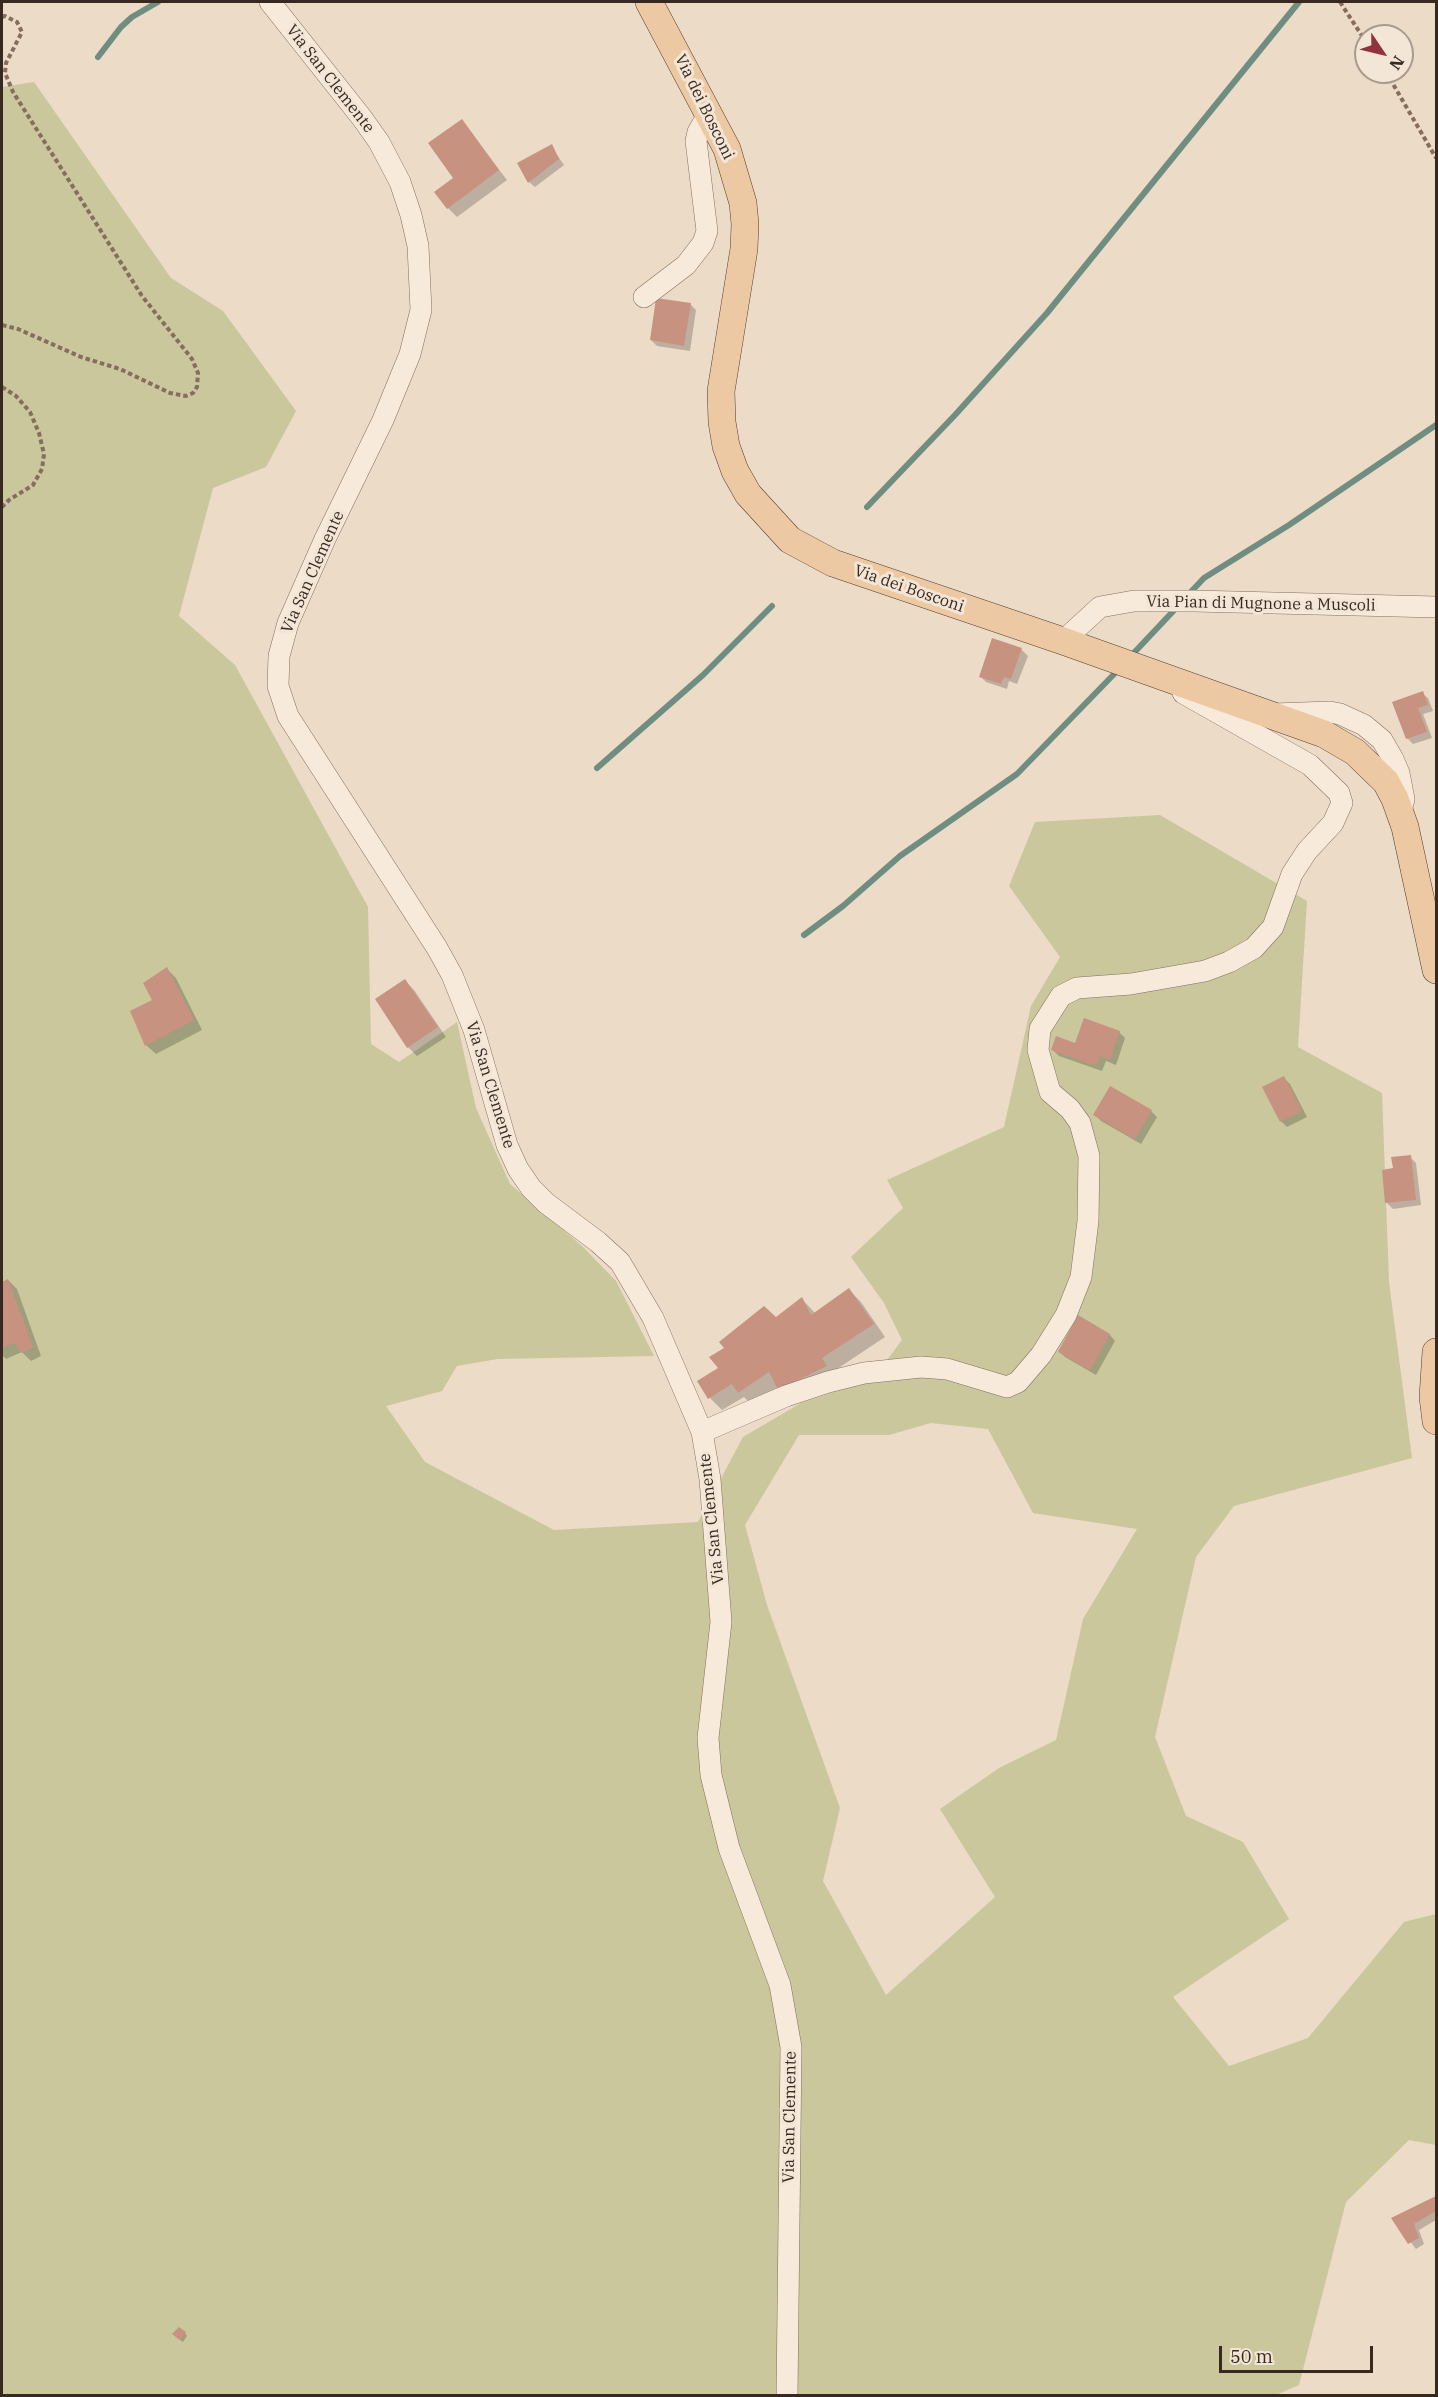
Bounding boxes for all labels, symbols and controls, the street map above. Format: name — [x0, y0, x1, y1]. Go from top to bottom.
street label: Via San Clemente — [282, 21, 378, 137]
north arrow — [1354, 24, 1414, 84]
street label: Via dei Bosconi — [670, 51, 738, 163]
text: N — [1385, 52, 1409, 74]
street label: Via San Clemente — [277, 508, 349, 636]
street label: Via dei Bosconi — [852, 561, 966, 617]
street label: Via Pian di Mugnone a Muscoli — [1146, 592, 1376, 616]
street label: Via San Clemente — [462, 1019, 518, 1151]
street label: Via San Clemente — [696, 1452, 728, 1586]
street label: Via San Clemente — [779, 2051, 801, 2183]
scale bar — [1222, 2334, 1376, 2372]
text: 50 m — [1230, 2345, 1273, 2368]

